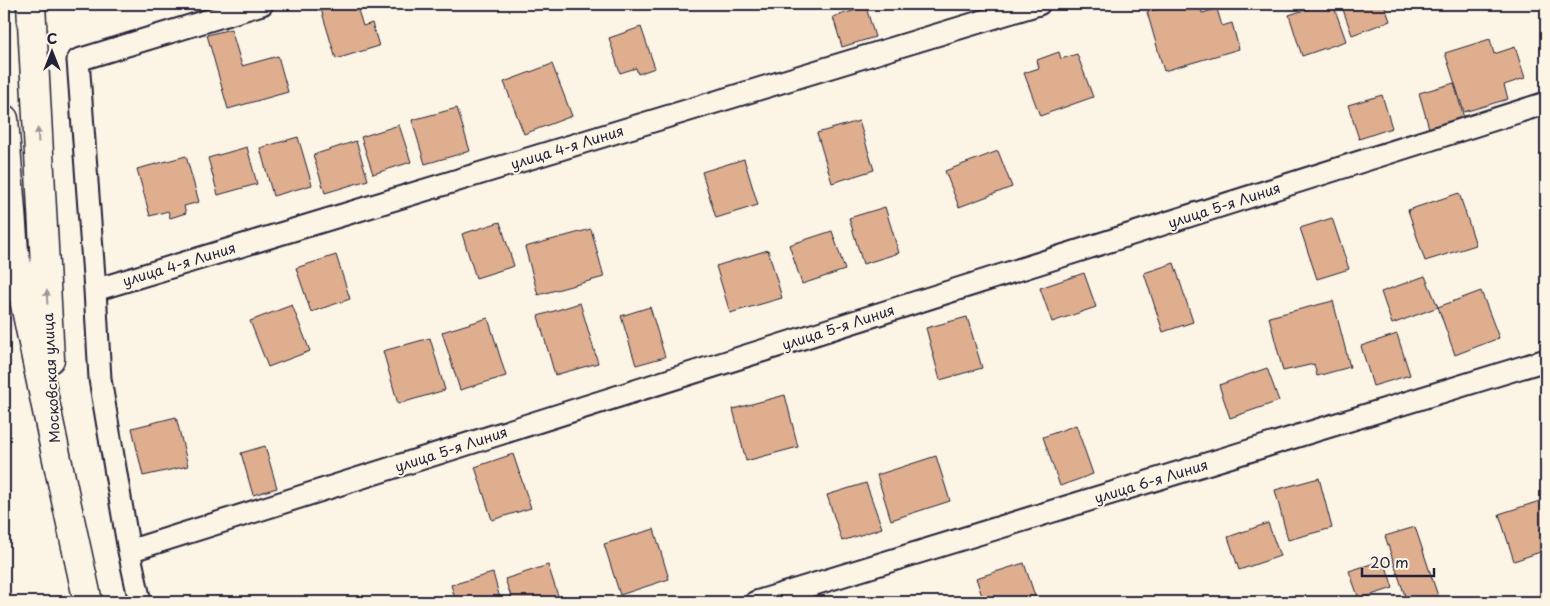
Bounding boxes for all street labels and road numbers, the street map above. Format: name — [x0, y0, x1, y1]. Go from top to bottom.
street label: улица 4-я Линия — [508, 120, 626, 174]
street label: улица 5-я Линия — [1165, 177, 1283, 233]
street label: улица 4-я Линия — [120, 237, 238, 291]
street label: улица 5-я Линия — [779, 299, 897, 355]
street label: Московская улица — [37, 312, 65, 443]
street label: улица 5-я Линия — [392, 421, 510, 477]
street label: улица 6-я Линия — [1092, 454, 1210, 508]

